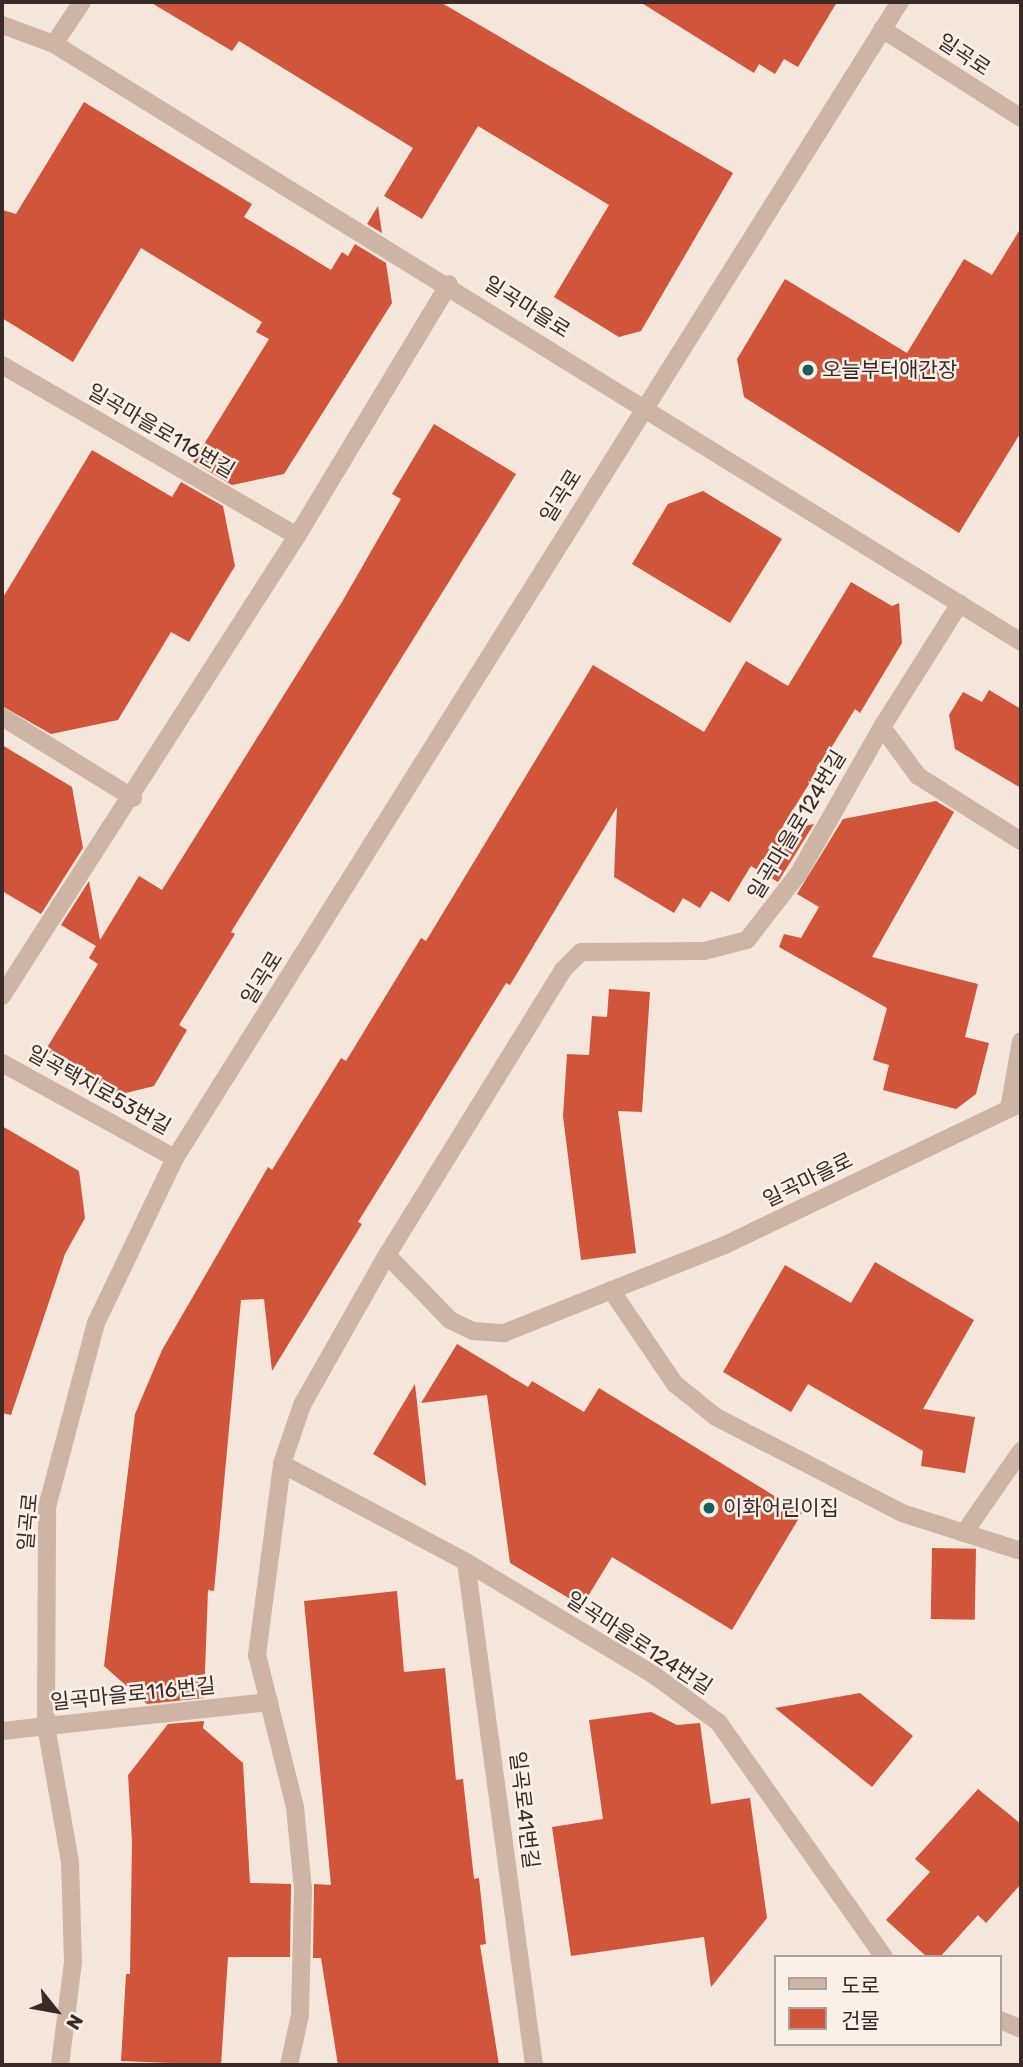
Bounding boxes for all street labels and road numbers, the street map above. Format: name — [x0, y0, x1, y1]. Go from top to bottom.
street label: 일곡로 — [933, 29, 995, 81]
street label: 일곡마을로 — [479, 271, 575, 343]
street label: 일곡마을로116번길 — [83, 379, 239, 483]
street label: 일곡로 — [535, 465, 587, 527]
street label: 일곡마을로124번길 — [743, 746, 851, 904]
street label: 일곡로 — [236, 947, 288, 1009]
street label: 일곡택지로53번길 — [23, 1040, 175, 1140]
street label: 일곡마을로 — [759, 1148, 857, 1212]
street label: 일곡로 — [13, 1492, 43, 1552]
street label: 일곡마을로124번길 — [561, 1586, 717, 1700]
street label: 일곡마을로116번길 — [49, 1673, 217, 1715]
street label: 일곡로41번길 — [504, 1750, 544, 1870]

